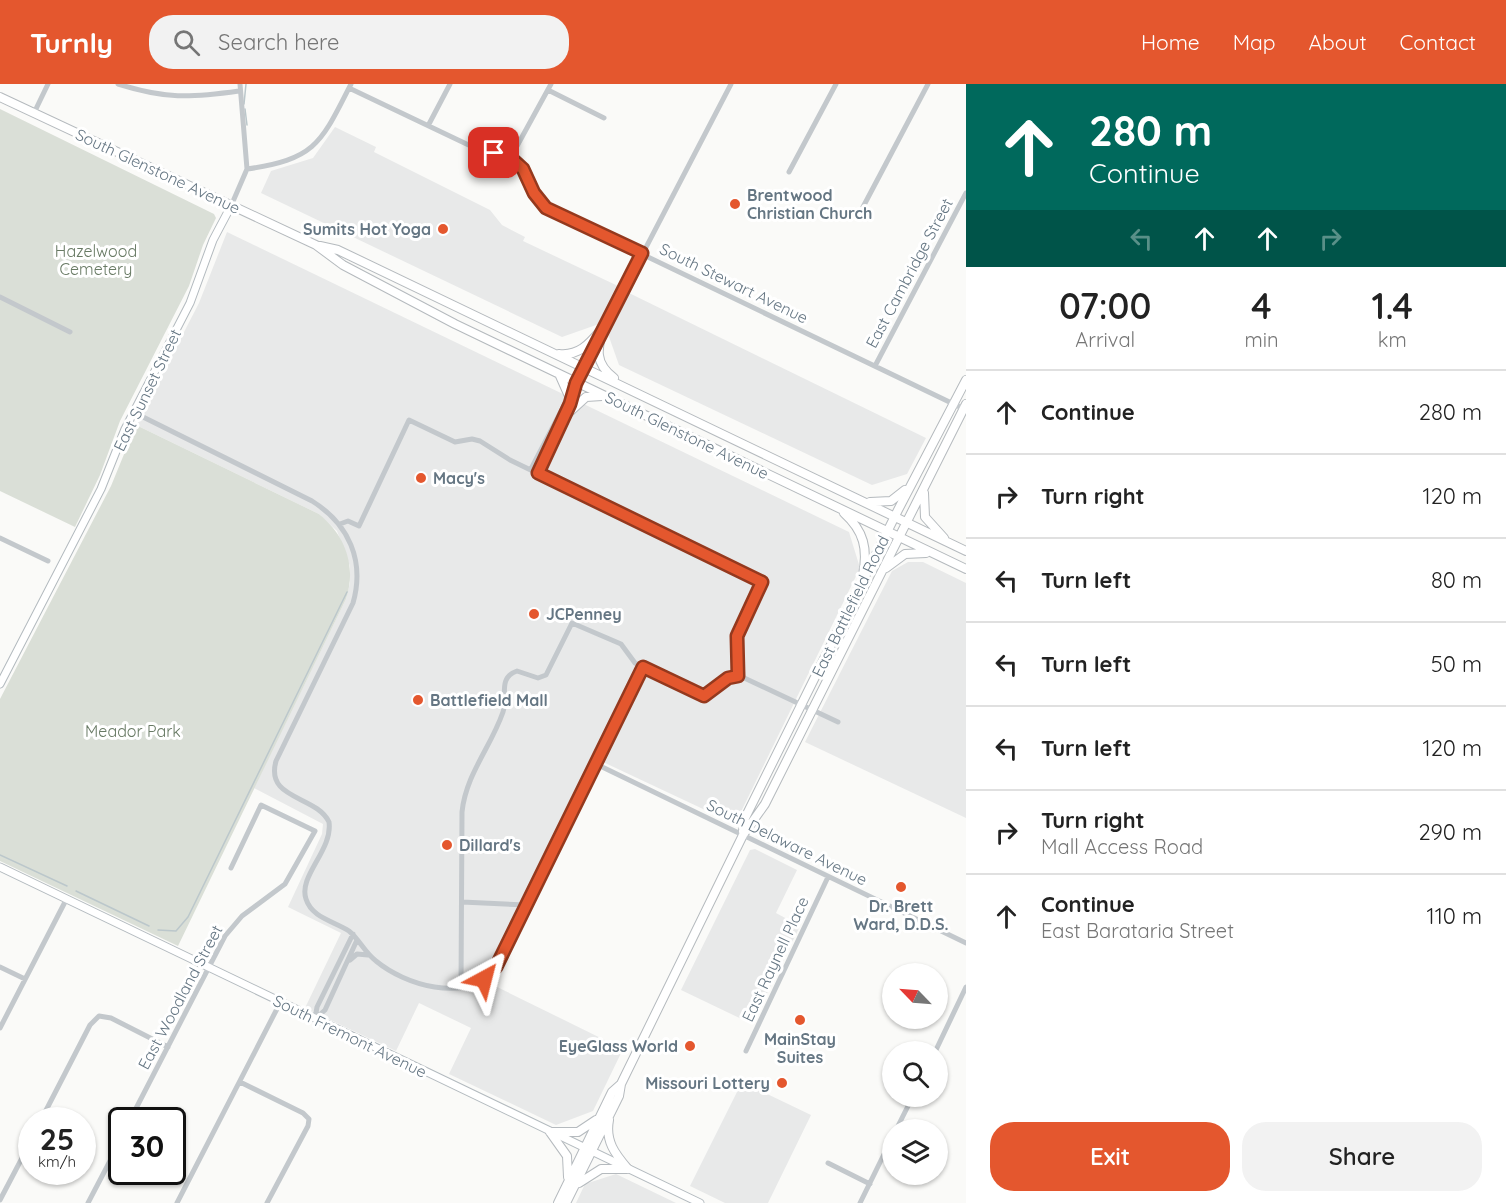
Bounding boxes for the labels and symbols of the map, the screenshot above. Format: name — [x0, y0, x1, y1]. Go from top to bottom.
street label: South Glenstone Avenue — [72, 124, 244, 218]
pin — [468, 127, 519, 178]
place label: Brentwood Christian Church — [747, 185, 872, 223]
street label: East Cambridge Street — [861, 195, 957, 351]
marker: Brentwood Christian Church — [728, 197, 742, 211]
place label: Sumits Hot Yoga — [303, 219, 431, 239]
marker: Sumits Hot Yoga — [436, 222, 450, 236]
street label: South Stewart Avenue — [657, 238, 811, 328]
park label: Hazelwood Cemetery — [55, 241, 137, 279]
street label: East Sunset Street — [109, 326, 185, 454]
street label: South Glenstone Avenue — [602, 387, 772, 483]
place label: Macy's — [433, 468, 485, 488]
marker: Macy's — [414, 471, 428, 485]
street label: East Battlefield Road — [807, 532, 893, 680]
place label: JCPenney — [546, 604, 622, 624]
marker: JCPenney — [527, 607, 541, 621]
place label: Battlefield Mall — [430, 690, 548, 710]
marker: Battlefield Mall — [411, 693, 425, 707]
park label: Meador Park — [85, 721, 181, 741]
street label: South Delaware Avenue — [703, 794, 871, 890]
place label: Dillard's — [459, 835, 521, 855]
marker: Dillard's — [440, 838, 454, 852]
marker: Dr. Brett Ward, D.D.S. — [894, 880, 908, 894]
street label: East Raynell Place — [737, 893, 813, 1025]
place label: Dr. Brett Ward, D.D.S. — [854, 896, 948, 934]
street label: East Woodland Street — [133, 921, 227, 1073]
position arrow — [452, 947, 516, 1011]
north arrow — [882, 963, 948, 1029]
street label: South Fremont Avenue — [270, 990, 430, 1082]
marker: MainStay Suites — [793, 1013, 807, 1027]
place label: MainStay Suites — [764, 1029, 836, 1067]
place label: EyeGlass World — [559, 1036, 678, 1056]
marker: EyeGlass World — [683, 1039, 697, 1053]
place label: Missouri Lottery — [645, 1073, 770, 1093]
marker: Missouri Lottery — [775, 1076, 789, 1090]
speed limit sign: 30 — [108, 1107, 186, 1185]

